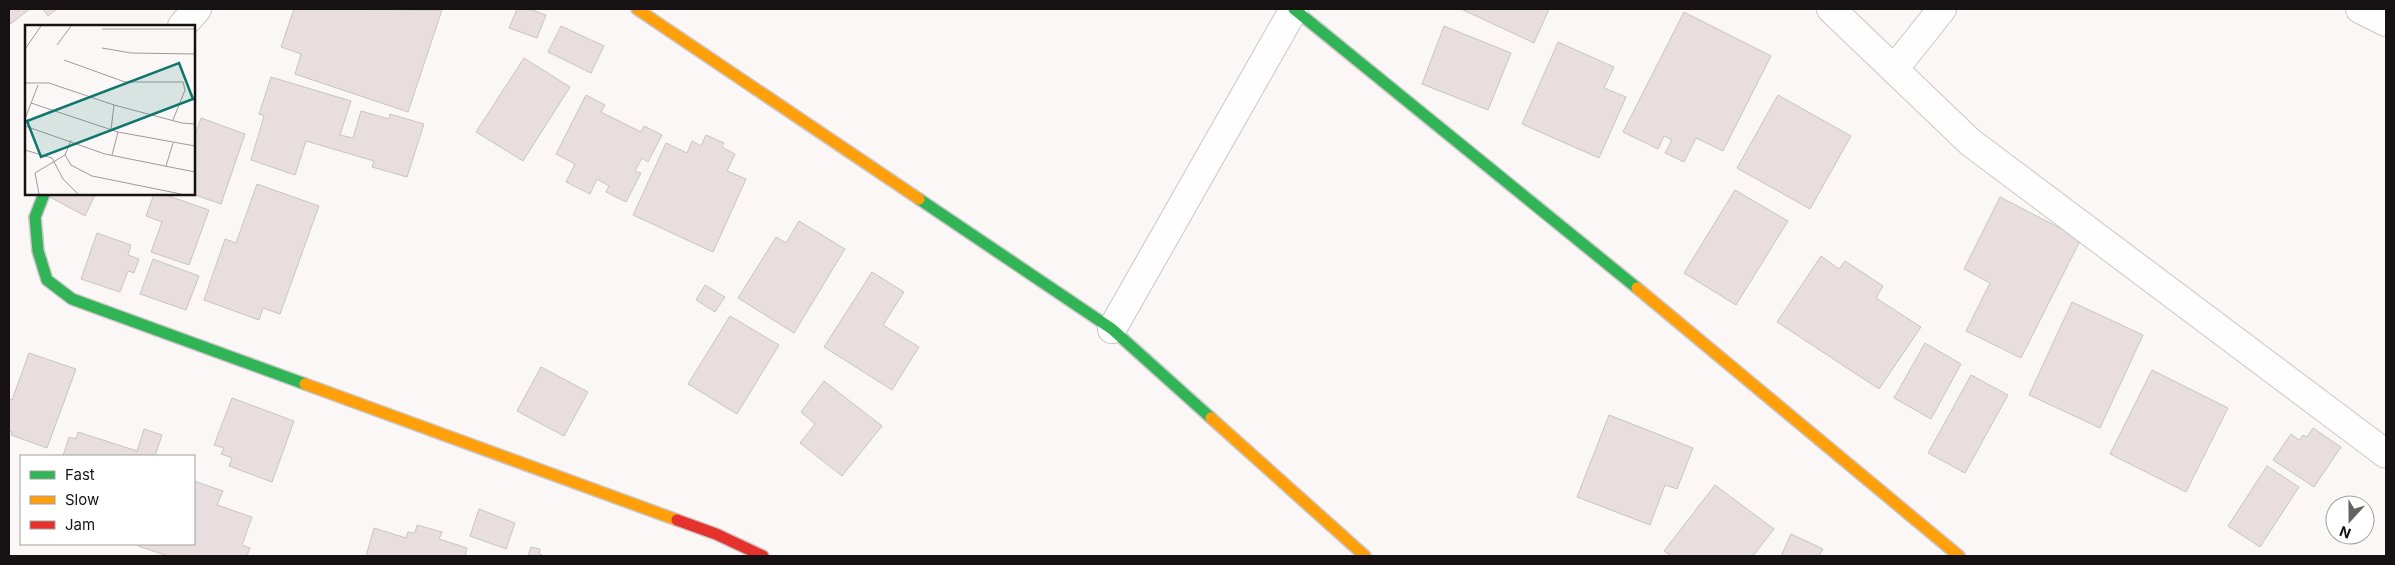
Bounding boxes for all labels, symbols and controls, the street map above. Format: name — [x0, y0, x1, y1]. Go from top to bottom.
inset map — [25, 25, 195, 195]
legend — [20, 455, 195, 545]
text: Fast — [65, 465, 95, 484]
text: Slow — [65, 490, 99, 509]
north arrow — [2325, 495, 2375, 545]
text: Jam — [65, 515, 95, 534]
text: N — [2337, 523, 2353, 542]

